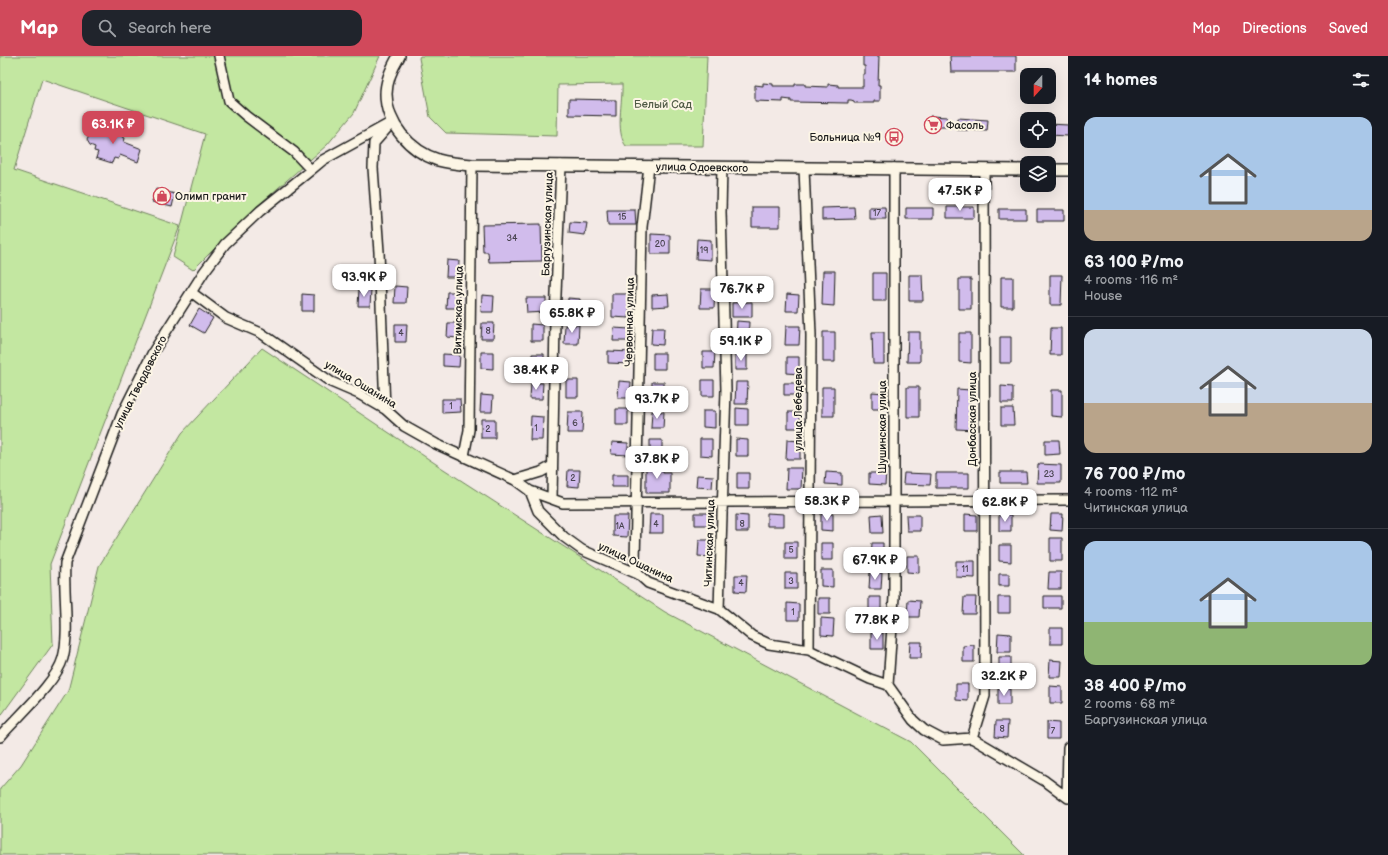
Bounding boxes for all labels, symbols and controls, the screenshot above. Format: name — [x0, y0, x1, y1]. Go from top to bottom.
search box — [82, 10, 362, 46]
text: Map — [20, 17, 58, 40]
icon: search — [96, 17, 118, 39]
text: Search here — [128, 19, 211, 38]
text: Map — [1192, 20, 1220, 37]
text: Directions — [1242, 20, 1307, 37]
text: Saved — [1329, 20, 1368, 37]
north arrow — [1020, 68, 1056, 104]
map controls — [1020, 68, 1056, 192]
icon: filters — [1350, 69, 1372, 91]
text: 14 homes — [1084, 70, 1157, 90]
park label: Белый Сад — [634, 98, 692, 111]
pin: 63.1K ₽ — [76, 111, 150, 145]
button: locate — [1020, 112, 1056, 148]
supermarket icon: Фасоль — [923, 115, 943, 135]
text: 63.1K ₽ — [91, 116, 135, 132]
place label: Фасоль — [946, 119, 984, 132]
bus stop icon: Больница №9 — [884, 127, 904, 147]
place label: Больница №9 — [810, 131, 881, 144]
icon: home — [1192, 143, 1264, 215]
button: layers — [1020, 156, 1056, 192]
street label: улица Одоевского — [656, 160, 748, 175]
street label: Баргузинская улица — [539, 171, 556, 276]
pin: 47.5K ₽ — [923, 178, 997, 212]
text: 47.5K ₽ — [937, 183, 983, 199]
shop icon: Олимп гранит — [152, 186, 172, 206]
place label: Олимп гранит — [175, 190, 246, 203]
house number: 17 — [873, 208, 882, 219]
house number: 15 — [618, 212, 626, 223]
house number: 34 — [506, 233, 518, 244]
house number: 20 — [655, 239, 665, 250]
house number: 19 — [700, 245, 708, 256]
text: 63 100 ₽/mo — [1084, 252, 1184, 272]
pin: 93.9K ₽ — [327, 264, 401, 298]
street label: Витимская улица — [451, 265, 466, 354]
text: 93.9K ₽ — [341, 269, 387, 285]
text: 4 rooms · 116 m² — [1084, 272, 1178, 288]
pin: 76.7K ₽ — [705, 276, 779, 310]
street label: Червонная улица — [622, 277, 637, 367]
text: 76.7K ₽ — [720, 281, 764, 297]
text: House — [1084, 288, 1122, 304]
pin: 65.8K ₽ — [535, 300, 609, 334]
text: 65.8K ₽ — [549, 305, 595, 321]
house number: 8 — [485, 326, 491, 337]
house number: 4 — [398, 328, 404, 339]
pin: 59.1K ₽ — [704, 328, 778, 362]
street label: улица Твардовского — [111, 333, 170, 431]
text: 59.1K ₽ — [719, 333, 763, 349]
icon: home — [1192, 355, 1264, 427]
pin: 38.4K ₽ — [499, 357, 573, 391]
street label: улица Ошанина — [323, 358, 399, 411]
text: 38.4K ₽ — [513, 362, 559, 378]
street label: улица Лебедева — [792, 367, 805, 451]
street label: Донбасская улица — [966, 371, 979, 466]
street label: Шушинская улица — [876, 380, 889, 474]
pin: 93.7K ₽ — [620, 386, 694, 420]
text: 93.7K ₽ — [634, 391, 680, 407]
house number: 1 — [449, 401, 453, 412]
house number: 6 — [572, 418, 578, 429]
house number: 1 — [534, 423, 538, 434]
house number: 2 — [485, 424, 491, 435]
pin: 37.8K ₽ — [620, 446, 694, 480]
text: 37.8K ₽ — [634, 451, 680, 467]
text: 76 700 ₽/mo — [1084, 464, 1185, 484]
house number: 23 — [1044, 469, 1055, 480]
house number: 2 — [570, 473, 576, 484]
text: 4 rooms · 112 m² — [1084, 484, 1178, 500]
pin: 58.3K ₽ — [790, 488, 864, 522]
pin: 62.8K ₽ — [968, 489, 1042, 523]
text: 58.3K ₽ — [804, 493, 850, 509]
text: 62.8K ₽ — [982, 494, 1028, 510]
street label: Читинская улица — [701, 498, 718, 587]
text: Читинская улица — [1084, 500, 1188, 516]
house number: 4 — [653, 519, 659, 530]
house number: 8 — [739, 519, 745, 530]
house number: 1А — [616, 521, 625, 532]
street label: улица Ошанина — [596, 539, 676, 586]
house number: 5 — [788, 545, 794, 556]
pin: 67.9K ₽ — [838, 547, 912, 581]
text: 67.9K ₽ — [852, 552, 898, 568]
house number: 11 — [962, 564, 968, 575]
icon: home — [1192, 567, 1264, 639]
house number: 3 — [788, 576, 794, 587]
house number: 4 — [738, 578, 744, 589]
house number: 1 — [791, 607, 795, 618]
pin: 77.8K ₽ — [840, 607, 914, 641]
text: 77.8K ₽ — [855, 612, 899, 628]
pin: 32.2K ₽ — [967, 663, 1041, 697]
text: 32.2K ₽ — [981, 668, 1027, 684]
text: 38 400 ₽/mo — [1084, 676, 1187, 696]
text: 2 rooms · 68 m² — [1084, 696, 1175, 712]
text: Баргузинская улица — [1084, 712, 1207, 728]
house number: 8 — [999, 724, 1005, 735]
house number: 7 — [1051, 726, 1056, 737]

